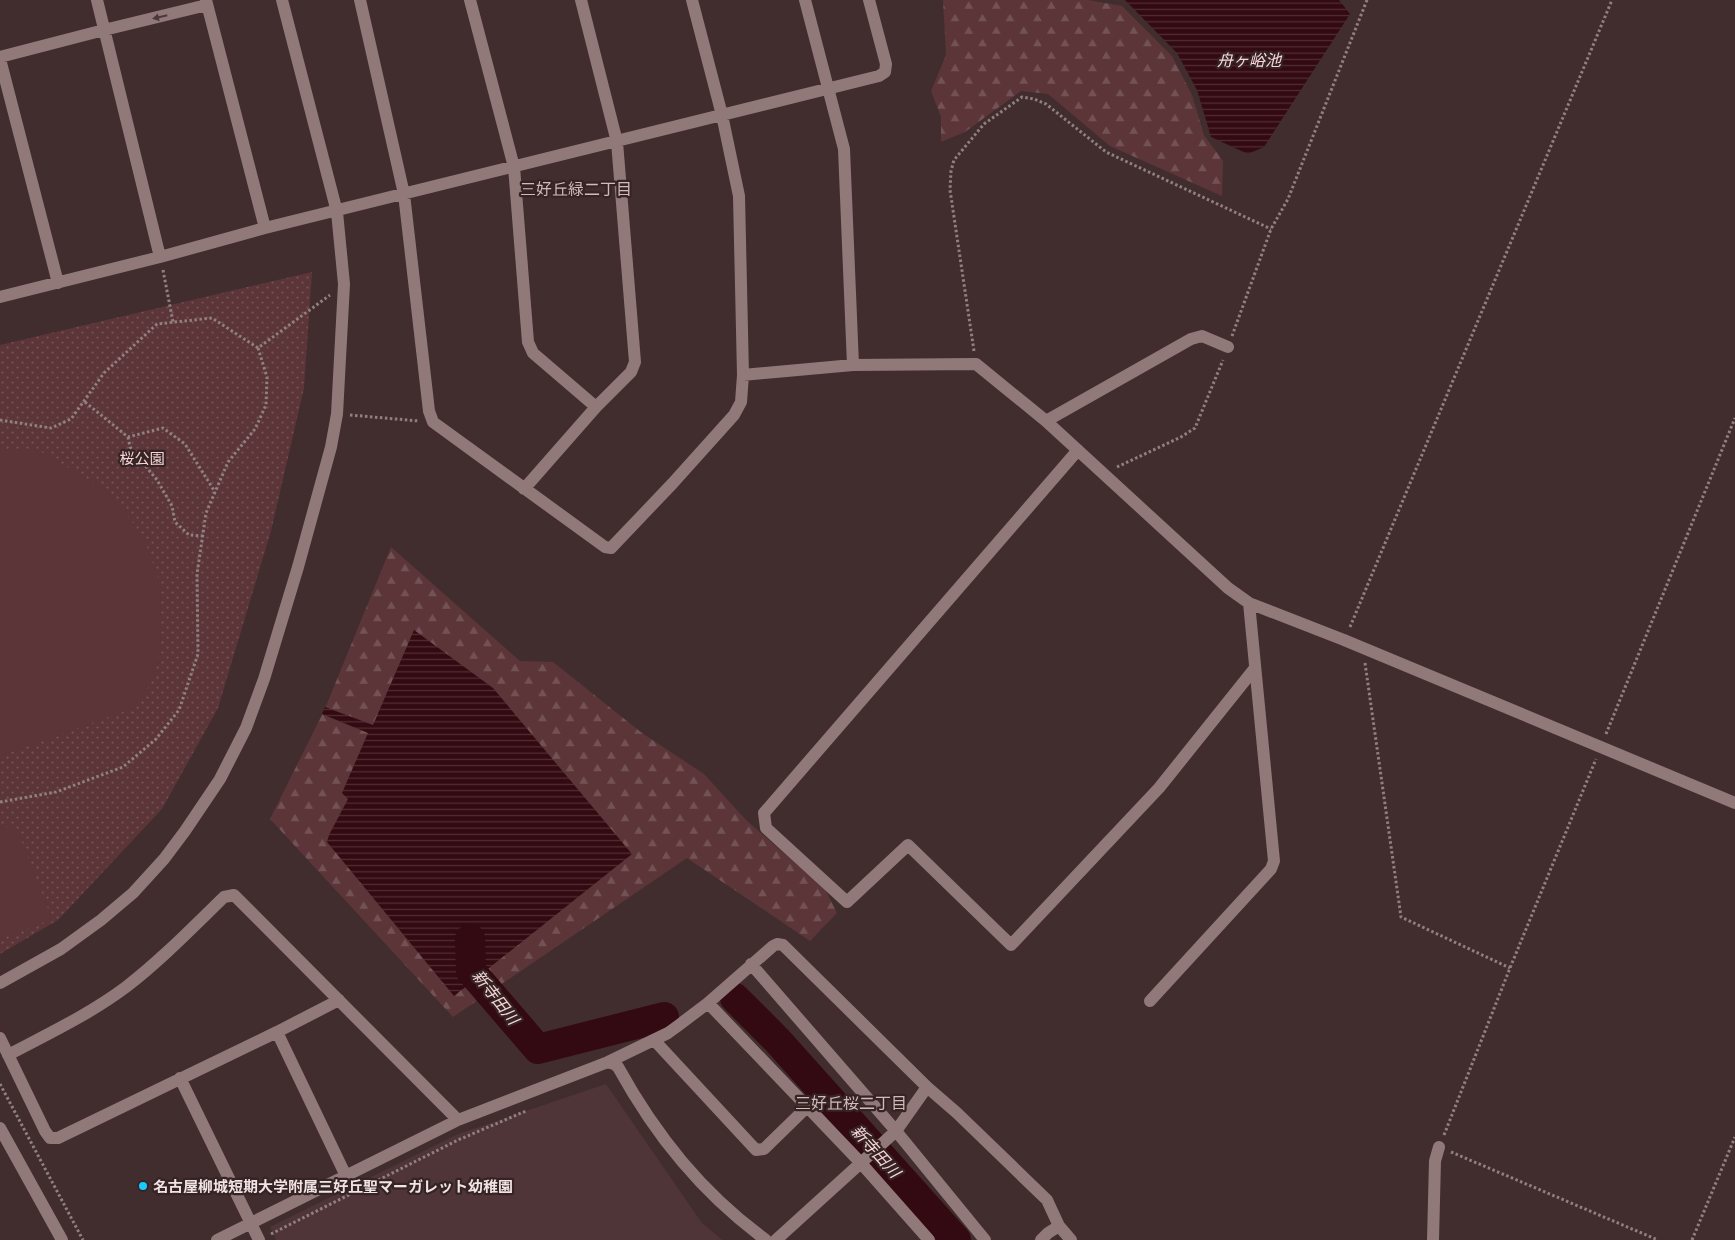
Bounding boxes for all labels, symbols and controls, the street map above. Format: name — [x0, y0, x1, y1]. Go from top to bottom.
one-way arrow — [152, 13, 167, 21]
water label: 舟ヶ峪池 — [1217, 51, 1283, 69]
district label: 三好丘緑二丁目 — [520, 180, 632, 198]
park label: 桜公園 — [119, 450, 165, 467]
water label: 新寺田川 — [469, 966, 524, 1029]
district label: 三好丘桜二丁目 — [795, 1094, 907, 1112]
water label: 新寺田川 — [848, 1121, 905, 1182]
place label: 名古屋柳城短期大学附属三好丘聖マーガレット幼稚園 — [153, 1178, 513, 1195]
marker: 名古屋柳城短期大学附属三好丘聖マーガレット幼稚園 — [137, 1180, 149, 1192]

